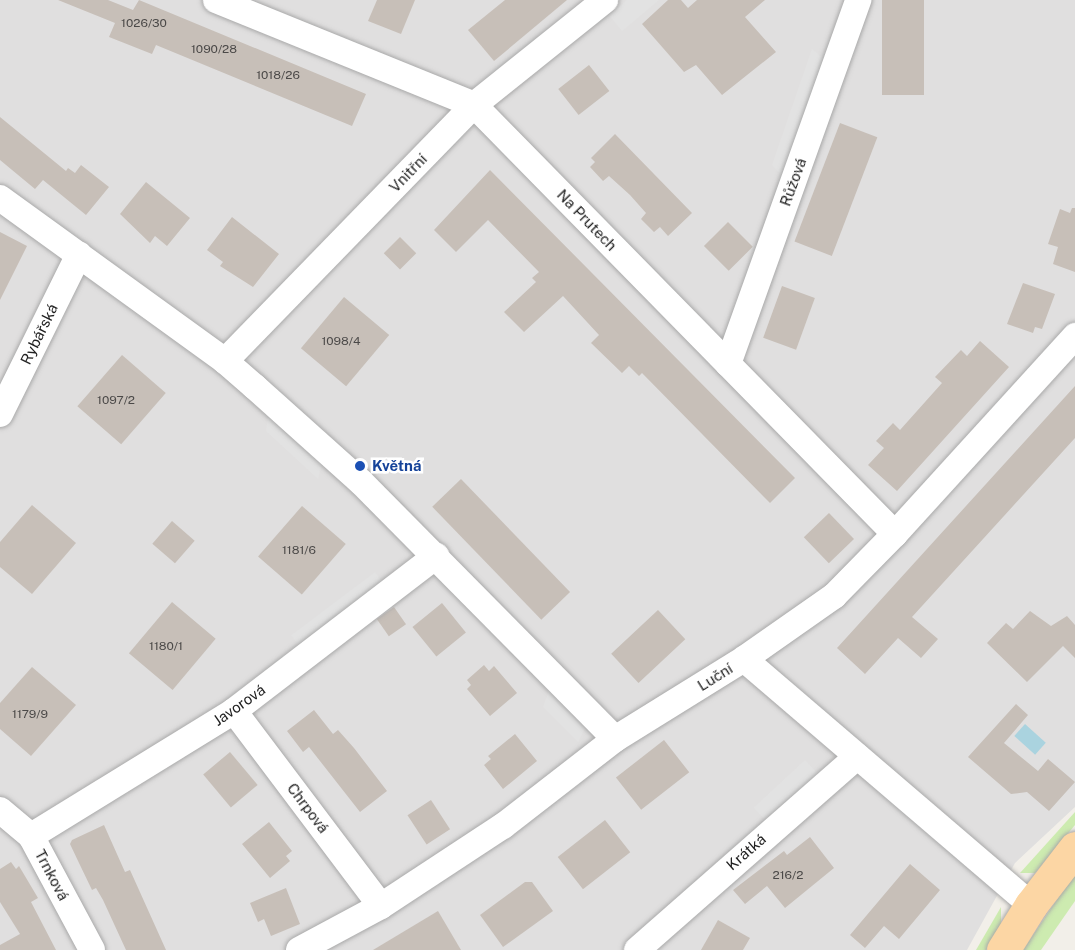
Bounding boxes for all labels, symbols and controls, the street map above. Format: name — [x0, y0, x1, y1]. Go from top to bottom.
house number: 1026/30 — [121, 17, 167, 31]
house number: 1090/28 — [191, 43, 237, 57]
house number: 1018/26 — [256, 69, 300, 83]
street label: Vnitřní — [385, 150, 431, 196]
street label: Růžová — [776, 155, 810, 209]
street label: Na Prutech — [553, 186, 621, 254]
street label: Rybářská — [17, 301, 61, 367]
house number: 1098/4 — [321, 335, 361, 349]
house number: 1097/2 — [97, 394, 135, 408]
place label: Květná — [372, 457, 421, 475]
marker: Květná — [353, 459, 367, 473]
house number: 1181/6 — [282, 544, 316, 558]
house number: 1180/1 — [149, 640, 183, 654]
street label: Luční — [694, 659, 736, 695]
street label: Javorová — [209, 681, 269, 729]
house number: 1179/9 — [12, 708, 48, 722]
street label: Chrpová — [283, 780, 333, 836]
street label: Krátká — [723, 830, 769, 874]
street label: Trnková — [31, 846, 73, 904]
house number: 216/2 — [773, 869, 803, 883]

